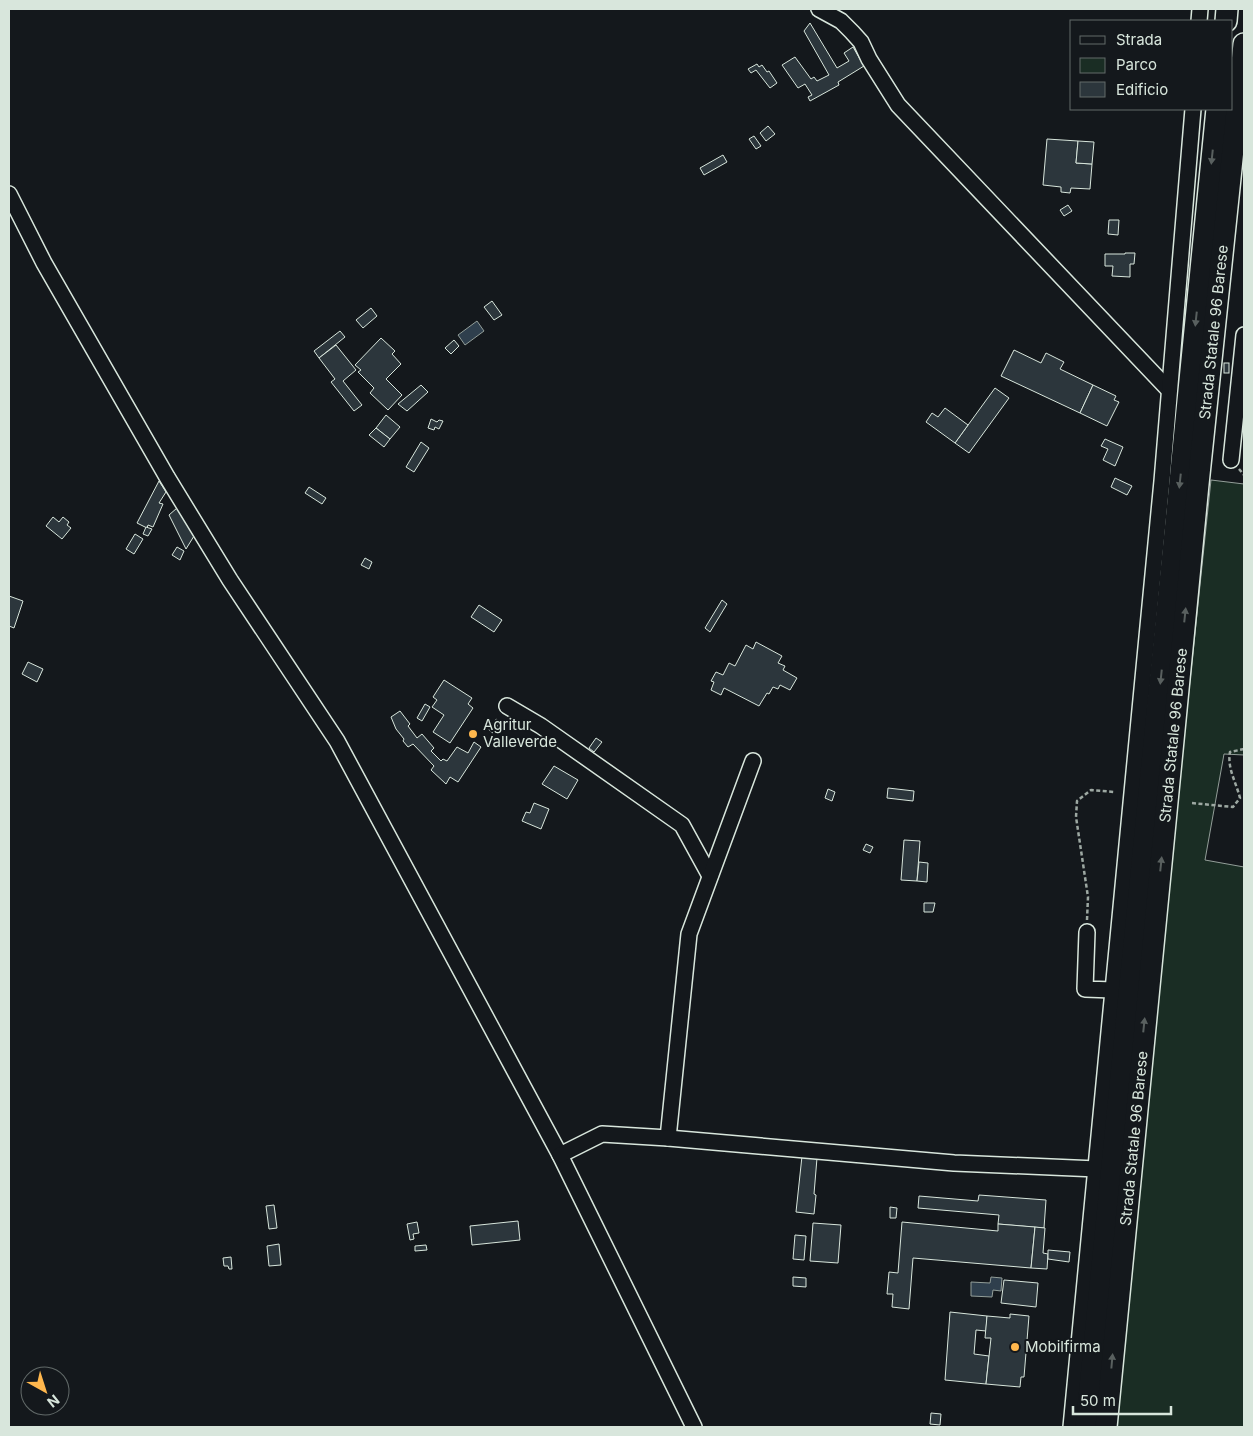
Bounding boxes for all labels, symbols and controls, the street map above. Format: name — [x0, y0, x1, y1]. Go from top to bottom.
legend — [1070, 20, 1233, 110]
text: Strada — [1116, 30, 1162, 49]
text: Parco — [1116, 55, 1157, 74]
text: Edificio — [1116, 80, 1168, 99]
one-way arrow — [1208, 150, 1216, 166]
street label: Strada Statale 96 Barese — [1195, 244, 1232, 421]
one-way arrow — [1192, 311, 1200, 327]
one-way arrow — [1176, 473, 1184, 489]
one-way arrow — [1181, 607, 1189, 623]
street label: Strada Statale 96 Barese — [1155, 647, 1191, 823]
one-way arrow — [1156, 669, 1164, 685]
place label: Agritur Valleverde — [483, 715, 557, 751]
marker: Agritur Valleverde — [467, 728, 479, 740]
one-way arrow — [1157, 855, 1165, 871]
one-way arrow — [1141, 1017, 1149, 1033]
street label: Strada Statale 96 Barese — [1116, 1050, 1152, 1227]
place label: Mobilfirma — [1025, 1337, 1101, 1356]
marker: Mobilfirma — [1009, 1341, 1021, 1353]
one-way arrow — [1108, 1353, 1116, 1369]
north arrow — [20, 1366, 70, 1416]
scale bar — [1073, 1384, 1170, 1416]
text: 50 m — [1080, 1391, 1116, 1410]
text: N — [44, 1392, 63, 1411]

